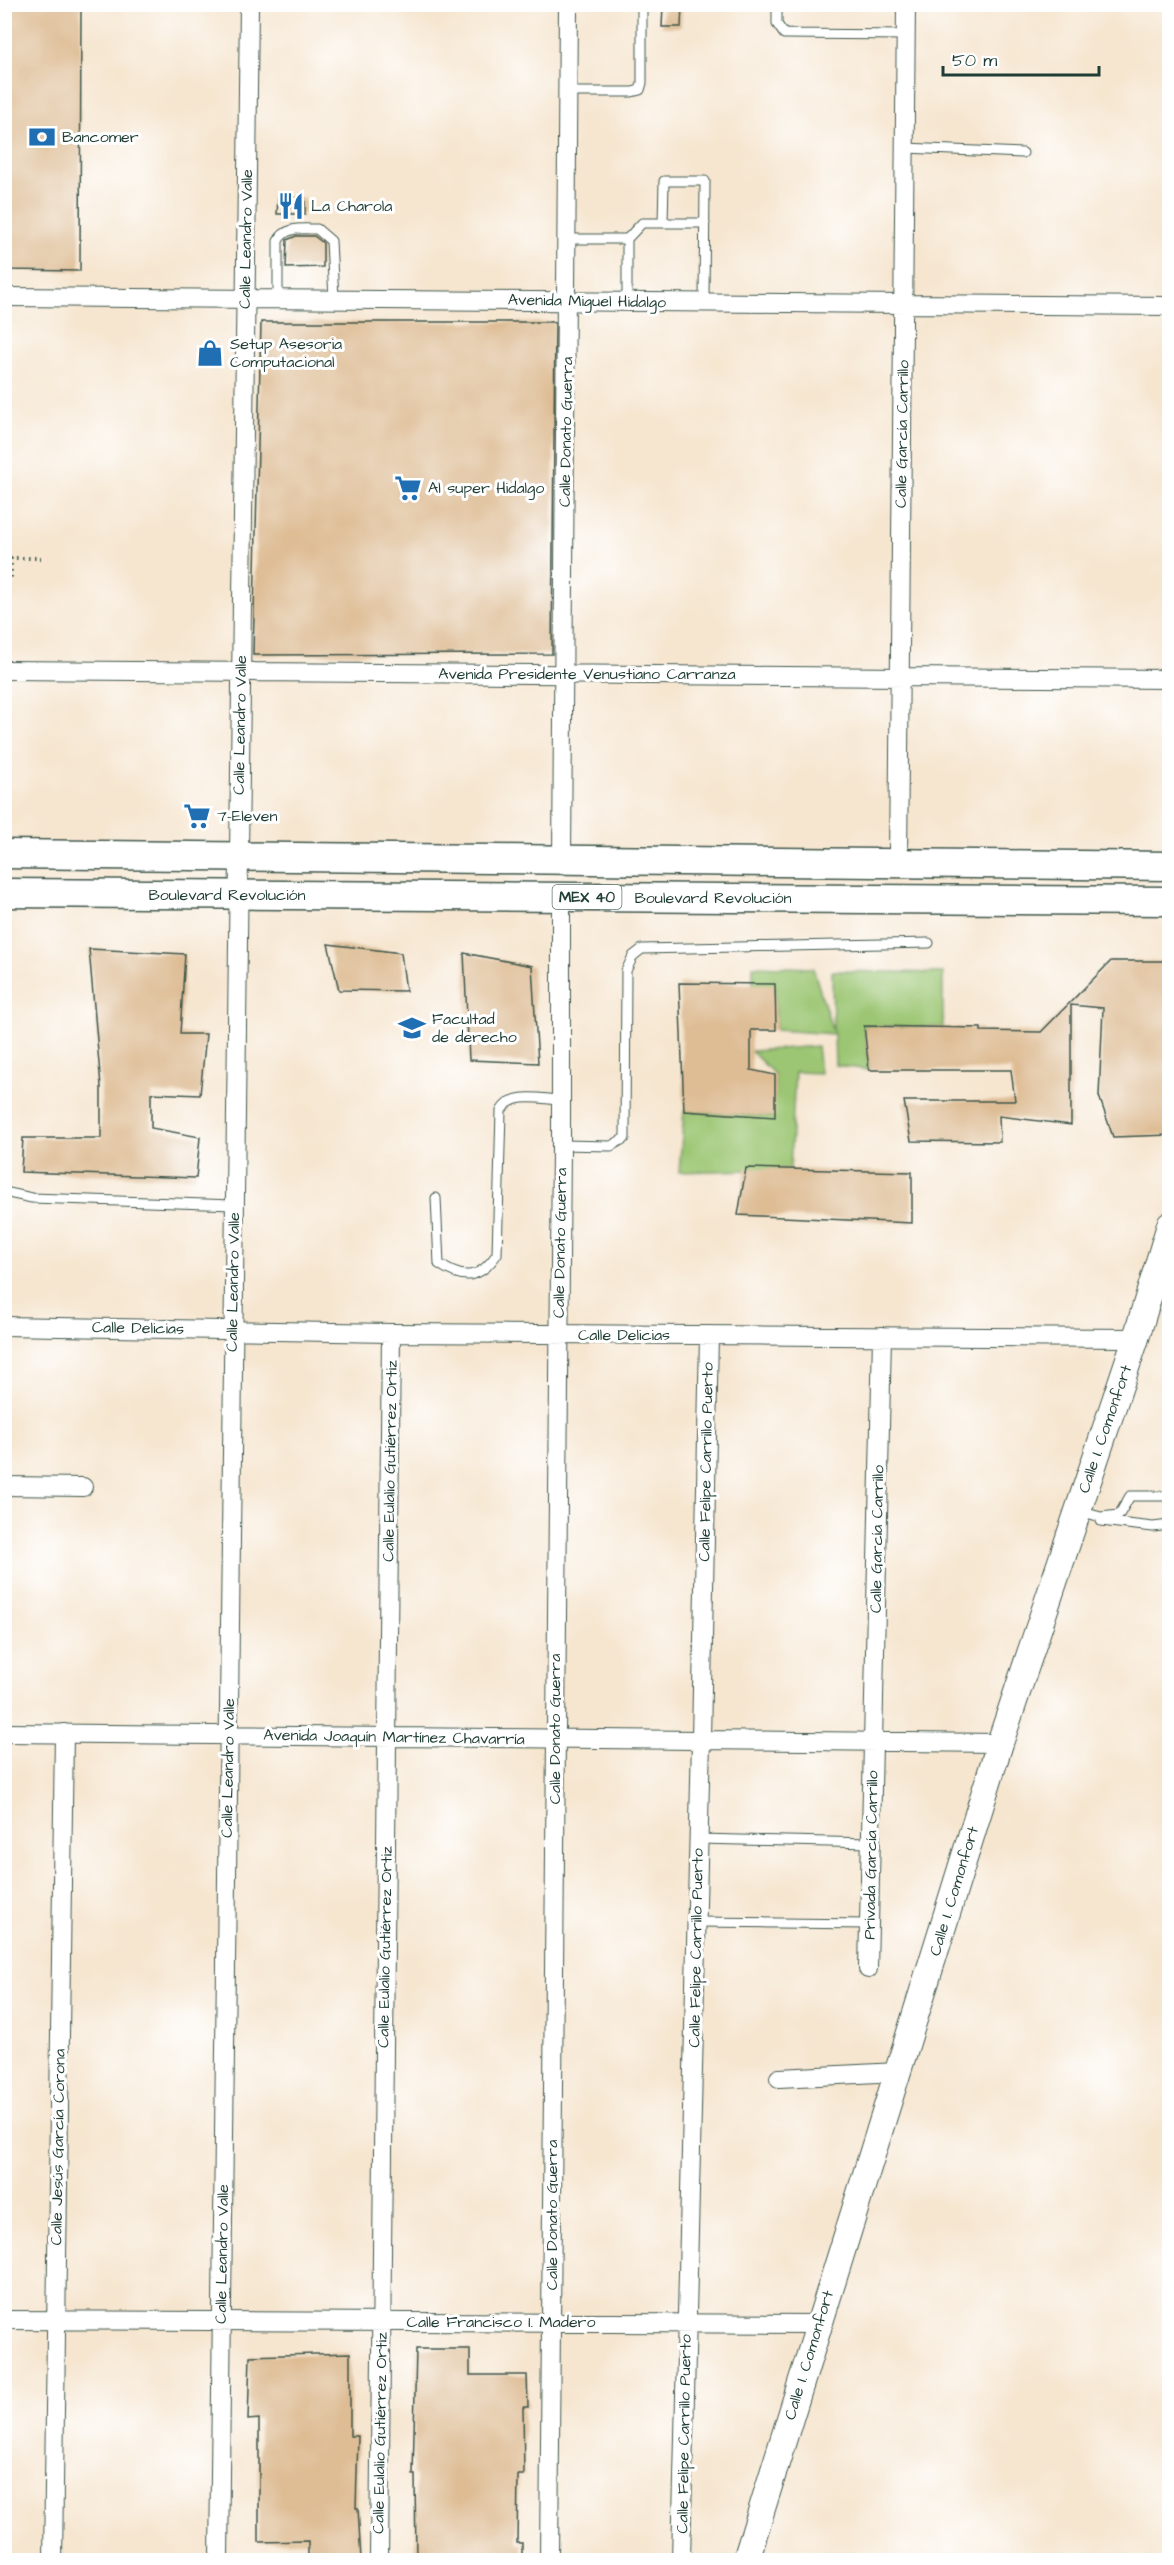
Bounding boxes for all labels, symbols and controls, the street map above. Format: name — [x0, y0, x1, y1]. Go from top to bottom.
scale bar — [943, 39, 1099, 77]
text: 50 m — [952, 48, 997, 73]
bank icon: Bancomer — [27, 122, 57, 152]
place label: Bancomer — [62, 126, 139, 148]
street label: Calle Leandro Valle — [234, 169, 258, 309]
restaurant icon: La Charola — [276, 191, 306, 221]
place label: La Charola — [311, 195, 393, 217]
street label: Avenida Miguel Hidalgo — [508, 289, 666, 314]
place label: Setup Asesoria Computacional — [230, 333, 342, 373]
shop icon: Setup Asesoria Computacional — [195, 338, 225, 368]
street label: Calle Donato Guerra — [554, 357, 578, 507]
street label: Calle García Carrillo — [890, 360, 914, 508]
supermarket icon: Al super Hidalgo — [393, 473, 423, 503]
place label: Al super Hidalgo — [428, 477, 544, 500]
street label: Calle Leandro Valle — [228, 655, 252, 795]
street label: Avenida Presidente Venustiano Carranza — [438, 663, 736, 685]
supermarket icon: 7-Eleven — [182, 801, 212, 831]
place label: 7-Eleven — [217, 805, 277, 827]
street label: Boulevard Revolución — [148, 884, 306, 906]
road number: MEX 40 — [552, 885, 622, 909]
street label: Boulevard Revolución — [634, 887, 792, 909]
place label: Facultad de derecho — [432, 1008, 517, 1048]
school or university icon: Facultad de derecho — [397, 1013, 427, 1043]
street label: Calle Donato Guerra — [548, 1168, 572, 1318]
street label: Calle Leandro Valle — [221, 1212, 245, 1352]
street label: Calle Delicias — [92, 1316, 184, 1340]
street label: Calle Delicias — [578, 1324, 670, 1346]
street label: Calle Eulalio Gutiérrez Ortiz — [377, 1360, 403, 1562]
street label: Calle I. Comonfort — [1073, 1361, 1137, 1496]
street label: Calle Felipe Carrillo Puerto — [693, 1362, 719, 1562]
street label: Calle García Carrillo — [865, 1465, 889, 1613]
street label: Calle Donato Guerra — [544, 1654, 566, 1804]
street label: Calle Leandro Valle — [216, 1698, 240, 1838]
street label: Avenida Joaquín Martínez Chavarría — [263, 1724, 525, 1750]
street label: Privada García Carrillo — [859, 1770, 883, 1940]
street label: Calle I. Comonfort — [924, 1823, 984, 1958]
street label: Calle Eulalio Gutiérrez Ortiz — [372, 1846, 398, 2048]
street label: Calle Felipe Carrillo Puerto — [683, 1848, 709, 2048]
street label: Calle Jesús García Corona — [45, 2048, 71, 2246]
street label: Calle Donato Guerra — [541, 2140, 563, 2290]
street label: Calle Leandro Valle — [210, 2184, 234, 2324]
street label: Calle I. Comonfort — [779, 2287, 839, 2422]
street label: Calle Francisco I. Madero — [407, 2311, 595, 2333]
street label: Calle Eulalio Gutiérrez Ortiz — [367, 2332, 393, 2534]
street label: Calle Felipe Carrillo Puerto — [671, 2334, 697, 2534]

